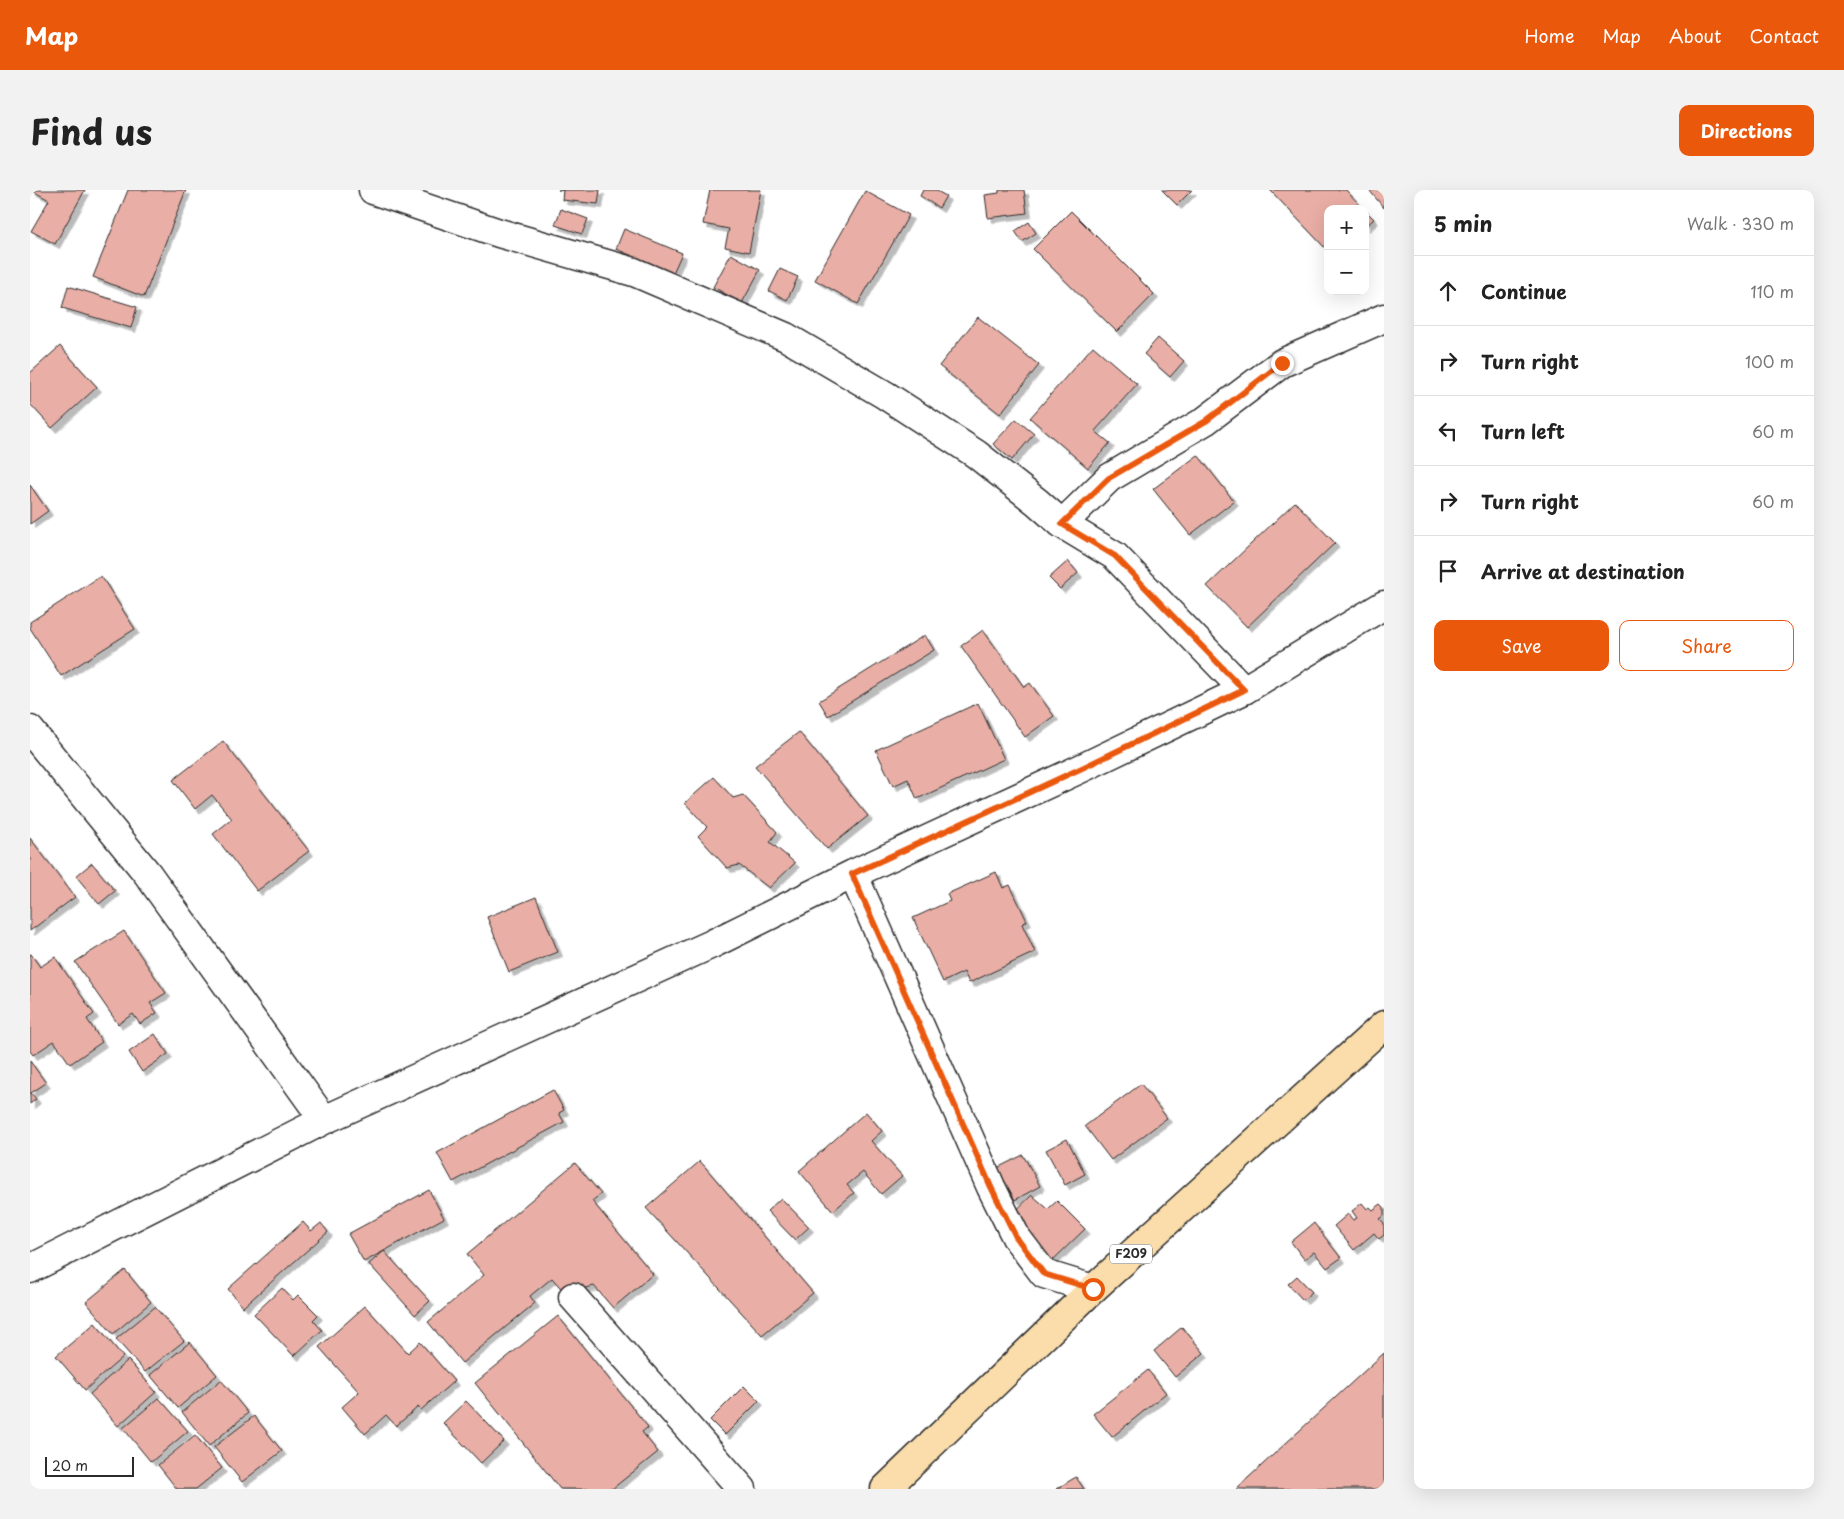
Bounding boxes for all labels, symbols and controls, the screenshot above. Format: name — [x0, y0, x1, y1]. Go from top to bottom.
text: Map — [25, 17, 78, 53]
text: Home — [1524, 22, 1574, 49]
text: Map — [1602, 22, 1641, 49]
text: About — [1669, 22, 1721, 49]
text: Contact — [1749, 22, 1819, 49]
text: Find us — [30, 104, 152, 157]
button: Directions — [1679, 105, 1814, 156]
map controls — [1324, 205, 1369, 295]
button: + — [1324, 205, 1369, 250]
text: 5 min — [1434, 207, 1492, 239]
text: Walk · 330 m — [1687, 211, 1794, 235]
button: − — [1324, 250, 1369, 295]
icon: ahead — [1434, 277, 1462, 305]
text: Continue — [1481, 277, 1567, 305]
text: 110 m — [1751, 279, 1794, 303]
icon: right — [1434, 347, 1462, 375]
text: Turn right — [1481, 347, 1579, 375]
text: 100 m — [1745, 349, 1794, 373]
route end — [1271, 352, 1294, 375]
icon: left — [1434, 417, 1462, 445]
text: Turn left — [1481, 417, 1565, 445]
text: 60 m — [1752, 419, 1794, 443]
icon: right — [1434, 487, 1462, 515]
text: Turn right — [1481, 487, 1579, 515]
text: 60 m — [1752, 489, 1794, 513]
icon: arrive — [1434, 557, 1462, 585]
text: Arrive at destination — [1481, 557, 1685, 585]
button: Save — [1434, 620, 1609, 671]
button: Share — [1619, 620, 1794, 671]
road number: F209 — [1110, 1244, 1152, 1264]
route start — [1082, 1278, 1105, 1301]
scale bar — [45, 1454, 134, 1477]
text: 20 m — [52, 1455, 88, 1476]

